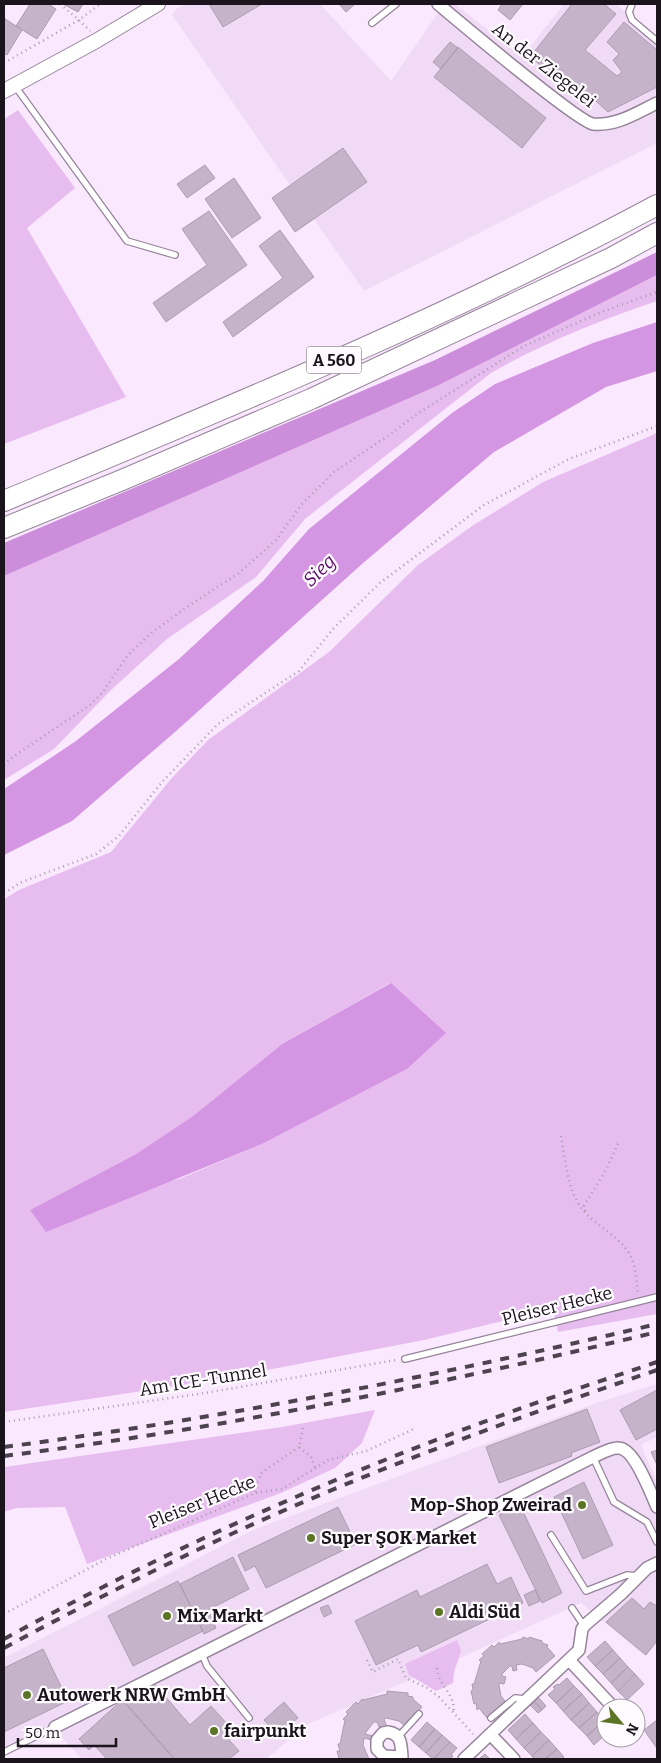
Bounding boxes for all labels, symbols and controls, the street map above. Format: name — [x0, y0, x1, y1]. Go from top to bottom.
street label: An der Ziegelei — [488, 18, 600, 112]
road number: A 560 — [306, 346, 362, 374]
water label: Sieg — [298, 549, 340, 591]
street label: Pleiser Hecke — [499, 1282, 615, 1330]
street label: Am ICE-Tunnel — [138, 1359, 268, 1401]
street label: Pleiser Hecke — [145, 1471, 259, 1533]
place label: Mop-Shop Zweirad — [410, 1494, 572, 1516]
marker: Mop-Shop Zweirad — [576, 1499, 588, 1511]
place label: Super ŞOK Market — [321, 1527, 477, 1549]
marker: Super ŞOK Market — [305, 1532, 317, 1544]
place label: Aldi Süd — [449, 1601, 520, 1623]
place label: Mix Markt — [177, 1605, 263, 1627]
marker: Aldi Süd — [433, 1606, 445, 1618]
marker: Mix Markt — [161, 1610, 173, 1622]
place label: Autowerk NRW GmbH — [37, 1684, 226, 1706]
marker: Autowerk NRW GmbH — [21, 1689, 33, 1701]
north arrow — [596, 1698, 646, 1748]
scale bar — [18, 1716, 115, 1748]
place label: fairpunkt — [224, 1720, 306, 1742]
text: N — [622, 1720, 642, 1738]
text: 50 m — [25, 1724, 61, 1742]
marker: fairpunkt — [208, 1725, 220, 1737]

